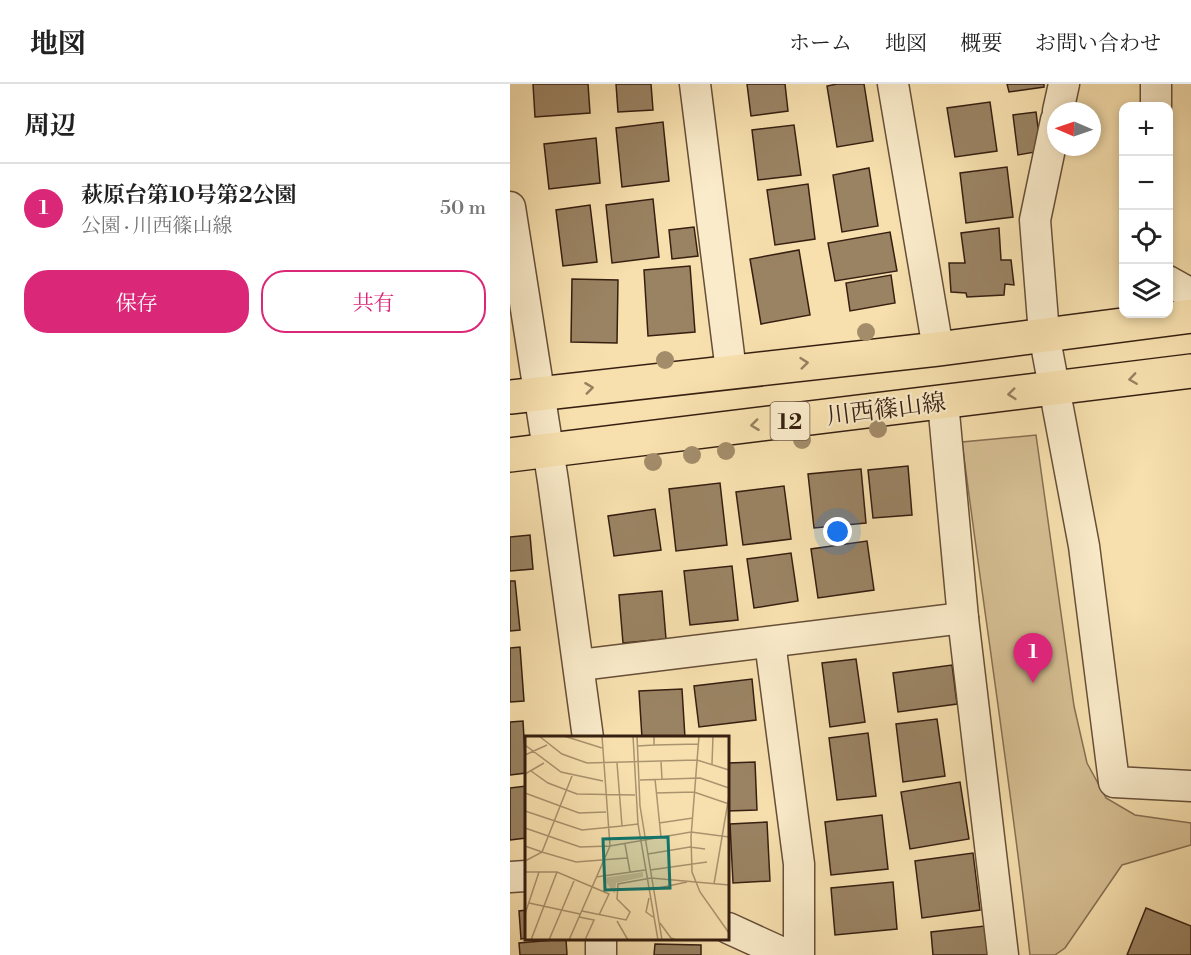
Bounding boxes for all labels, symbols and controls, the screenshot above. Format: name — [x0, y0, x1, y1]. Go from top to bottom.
text: 地図 — [30, 27, 86, 62]
text: ホーム — [789, 31, 852, 57]
text: 地図 — [885, 31, 927, 57]
text: 概要 — [960, 31, 1002, 57]
text: お問い合わせ — [1035, 31, 1161, 57]
north arrow — [1047, 102, 1101, 156]
map controls — [1119, 102, 1173, 318]
button: + — [1119, 102, 1173, 156]
text: 周辺 — [24, 110, 76, 142]
button: − — [1119, 156, 1173, 210]
text: 萩原台第10号第2公園 — [81, 182, 297, 209]
text: 1 — [39, 196, 48, 221]
text: 50 m — [440, 196, 486, 221]
button: locate — [1119, 210, 1173, 264]
text: 公園 · 川西篠山線 — [81, 214, 233, 239]
button: layers — [1119, 264, 1173, 318]
button: 保存 — [24, 270, 249, 333]
button: 共有 — [261, 270, 486, 333]
one-way arrow — [799, 358, 808, 370]
one-way arrow — [1128, 372, 1138, 384]
one-way arrow — [584, 382, 593, 395]
street label: 川西篠山線 — [825, 388, 948, 432]
one-way arrow — [1007, 388, 1016, 400]
road number: 12 — [770, 402, 810, 440]
one-way arrow — [751, 418, 760, 431]
your location — [823, 517, 852, 546]
pin: 1 — [1014, 634, 1052, 683]
inset map — [525, 736, 729, 940]

